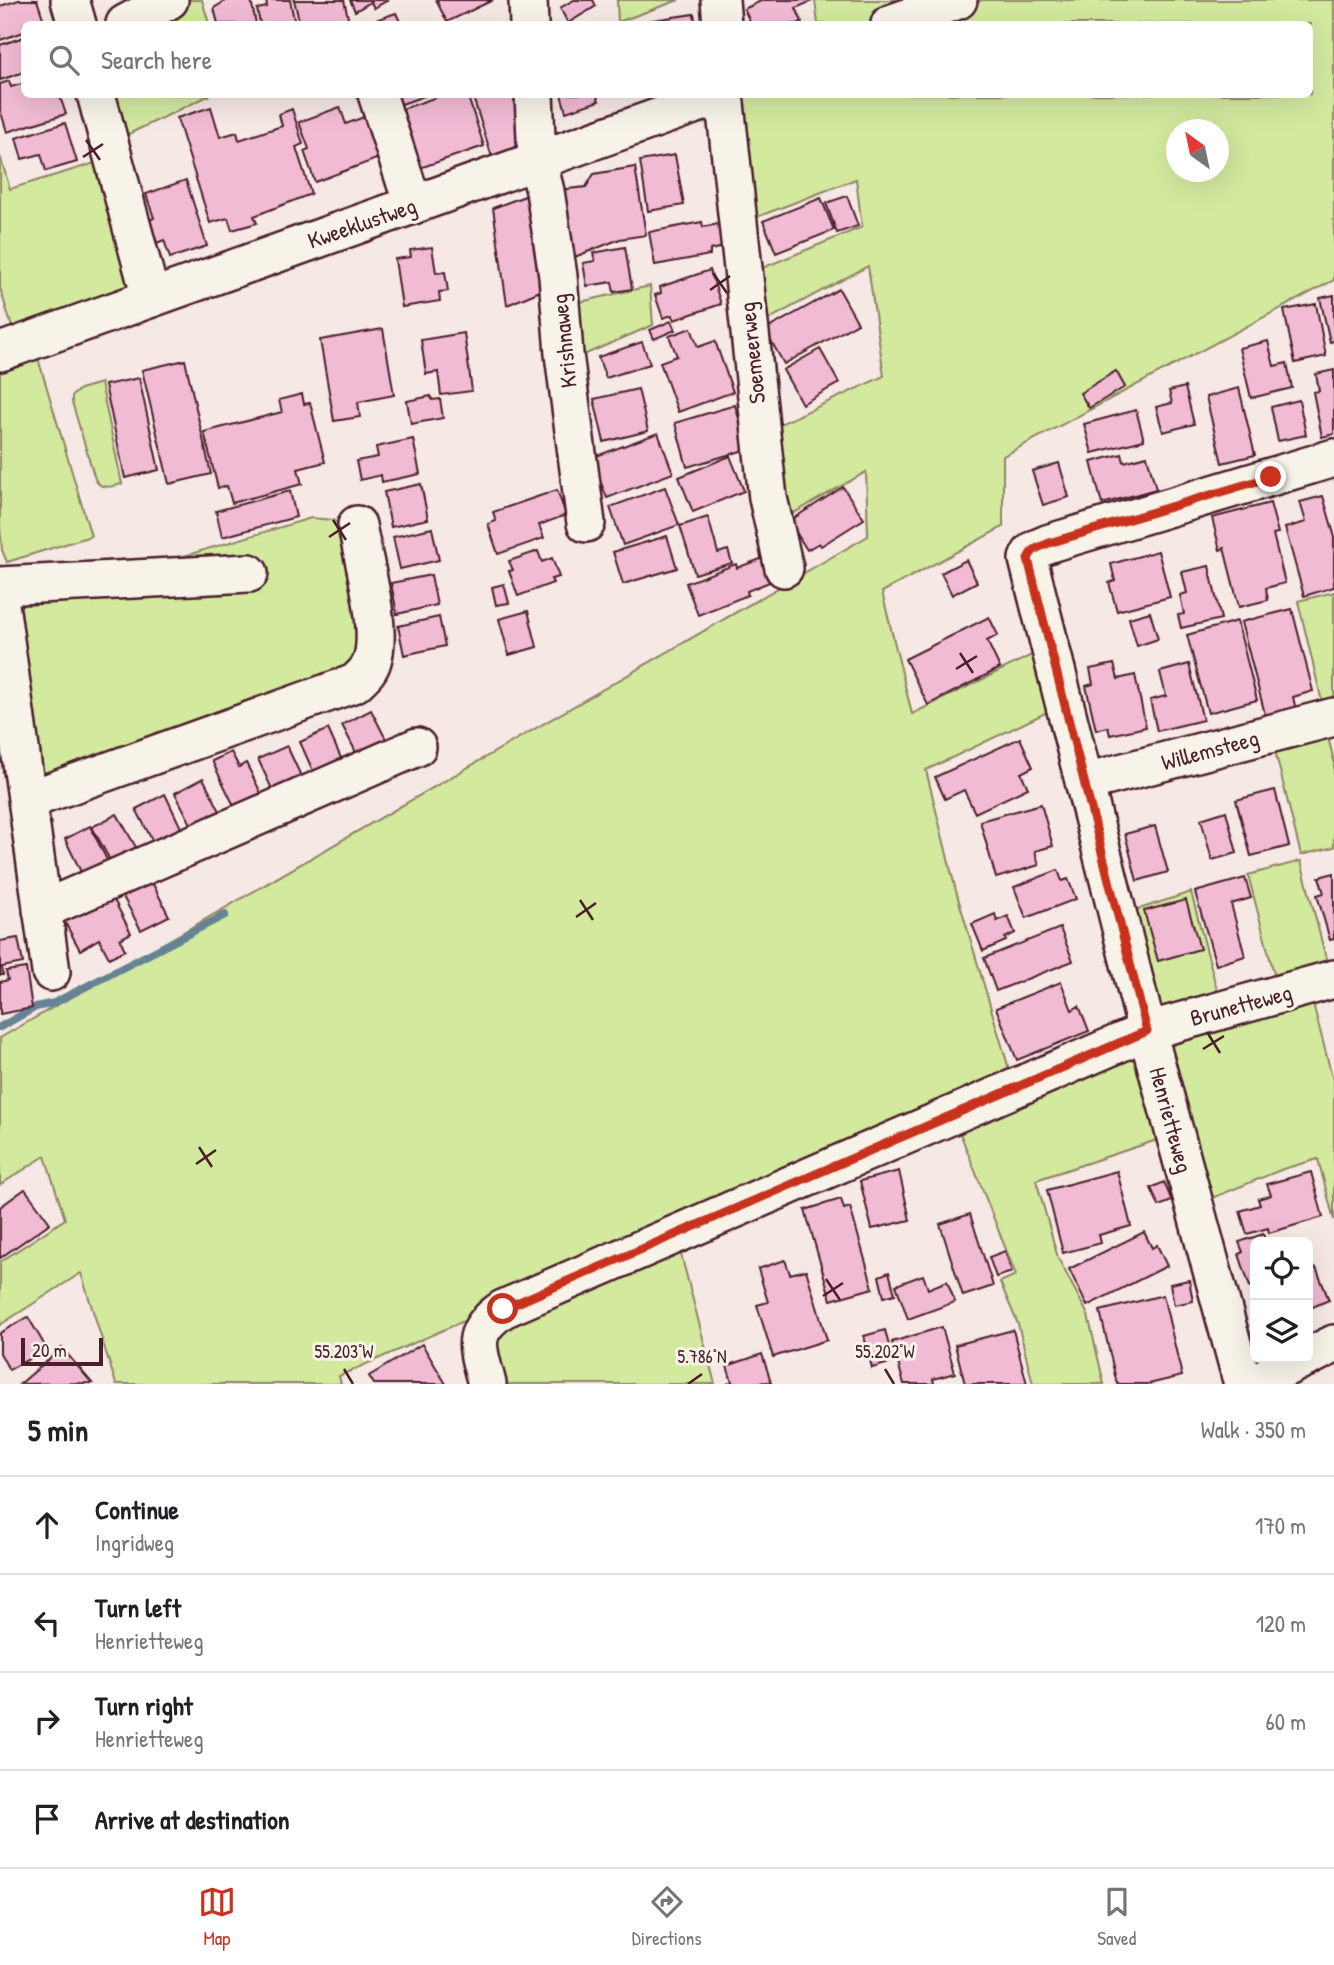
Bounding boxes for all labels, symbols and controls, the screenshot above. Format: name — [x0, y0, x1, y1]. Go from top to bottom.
search box — [21, 21, 1313, 98]
icon: search — [45, 41, 83, 79]
text: Search here — [101, 42, 212, 77]
north arrow — [1166, 119, 1229, 182]
street label: Kweeklustweg — [304, 190, 420, 256]
street label: Krishnaweg — [543, 293, 584, 389]
street label: Soemeerweg — [731, 301, 772, 405]
route end — [1255, 461, 1286, 492]
street label: Willemsteeg — [1158, 722, 1262, 777]
street label: Brunetteweg — [1186, 976, 1295, 1033]
street label: Henrietteweg — [1142, 1063, 1200, 1176]
map controls — [1250, 1237, 1313, 1363]
button: locate — [1250, 1237, 1313, 1300]
route start — [487, 1293, 518, 1324]
button: layers — [1250, 1300, 1313, 1363]
scale bar — [21, 1335, 103, 1367]
text: 20 m — [32, 1337, 67, 1363]
text: 55.203°W — [315, 1339, 373, 1364]
text: 55.202°W — [855, 1339, 915, 1364]
text: 5.786°N — [677, 1344, 727, 1369]
text: 5 min — [28, 1410, 88, 1450]
text: Walk · 350 m — [1201, 1414, 1306, 1445]
text: Continue — [95, 1492, 179, 1527]
icon: ahead — [28, 1506, 66, 1544]
text: 170 m — [1255, 1510, 1306, 1541]
text: Ingridweg — [95, 1527, 174, 1558]
text: Turn left — [95, 1590, 181, 1625]
icon: left — [28, 1604, 66, 1642]
text: 120 m — [1256, 1608, 1306, 1639]
text: Henrietteweg — [95, 1625, 204, 1656]
text: Turn right — [95, 1688, 193, 1723]
icon: right — [28, 1702, 66, 1740]
text: 60 m — [1266, 1706, 1306, 1737]
text: Henrietteweg — [95, 1723, 204, 1754]
icon: arrive — [28, 1800, 66, 1838]
text: Arrive at destination — [95, 1802, 290, 1837]
tab: Map — [198, 1883, 236, 1951]
tab: Directions — [632, 1883, 702, 1951]
tab: Saved — [1097, 1883, 1136, 1951]

